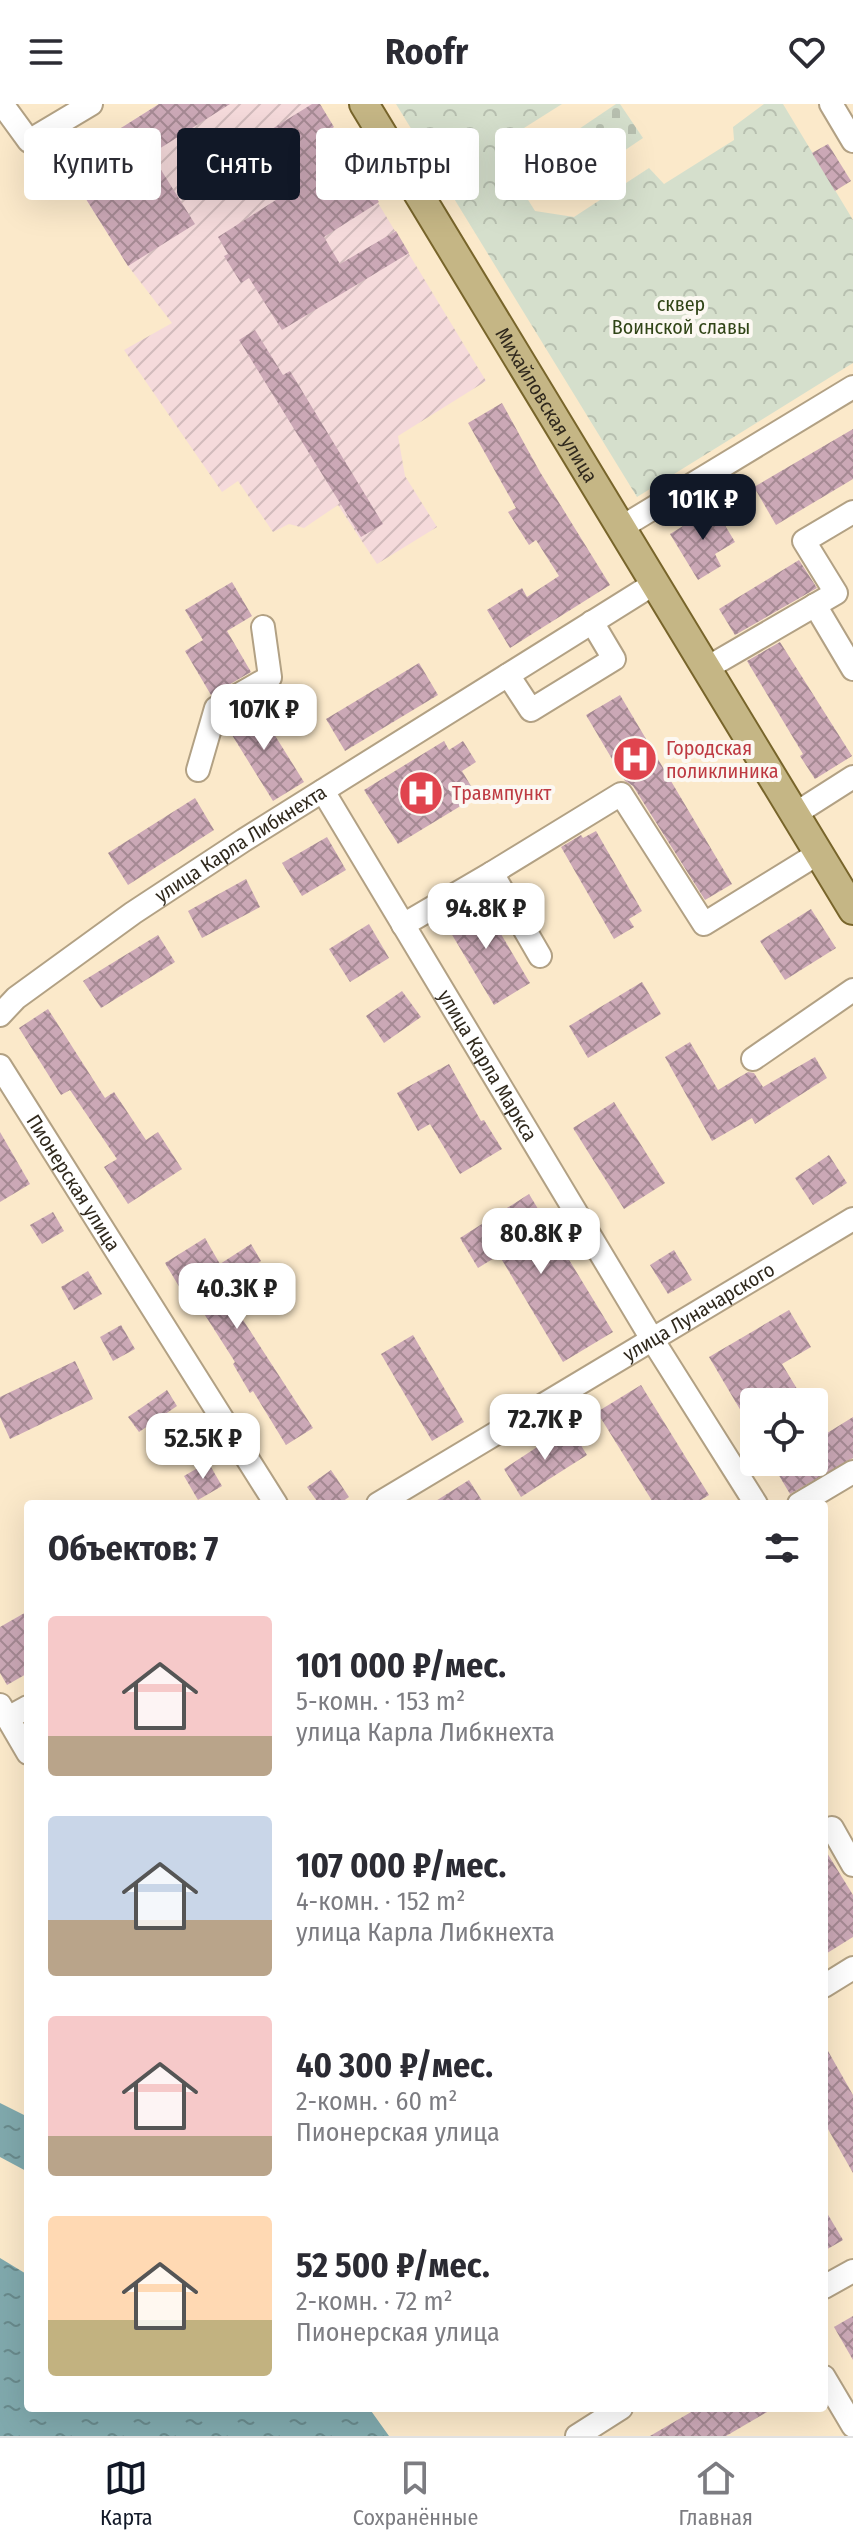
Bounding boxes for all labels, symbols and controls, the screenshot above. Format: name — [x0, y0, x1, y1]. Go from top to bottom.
icon: menu — [24, 30, 68, 74]
text: Roofr — [385, 30, 468, 74]
icon: heart — [785, 30, 829, 74]
chip: Купить — [24, 128, 161, 200]
chip: Снять — [177, 128, 300, 200]
chip: Фильтры — [316, 128, 479, 200]
chip: Новое — [495, 128, 626, 200]
park label: сквер Воинской славы — [612, 292, 750, 339]
street label: Михайловская улица — [490, 323, 603, 487]
pin: 101K ₽ — [638, 474, 768, 542]
text: 101K ₽ — [668, 484, 738, 515]
pin: 107K ₽ — [199, 684, 329, 752]
text: 107K ₽ — [229, 694, 299, 725]
hospital icon: Городская поликлиника — [611, 735, 659, 783]
place label: Городская поликлиника — [666, 736, 779, 783]
hospital icon: Травмпункт — [397, 769, 445, 817]
street label: улица Карла Либкнехта — [150, 780, 331, 907]
place label: Травмпункт — [452, 781, 552, 805]
pin: 94.8K ₽ — [412, 883, 560, 951]
text: 94.8K ₽ — [446, 893, 526, 924]
street label: улица Карла Маркса — [433, 985, 542, 1145]
street label: Пионерская улица — [22, 1110, 126, 1255]
pin: 80.8K ₽ — [467, 1208, 615, 1276]
text: 80.8K ₽ — [500, 1218, 582, 1249]
street label: улица Луначарского — [619, 1257, 779, 1366]
pin: 40.3K ₽ — [163, 1263, 311, 1331]
text: 40.3K ₽ — [197, 1273, 277, 1304]
map controls — [740, 1388, 828, 1476]
button: locate — [740, 1388, 828, 1476]
pin: 72.7K ₽ — [471, 1394, 619, 1462]
text: 72.7K ₽ — [508, 1404, 582, 1435]
pin: 52.5K ₽ — [129, 1413, 277, 1481]
text: 52.5K ₽ — [164, 1423, 242, 1454]
icon: filters — [760, 1526, 804, 1570]
text: Объектов: 7 — [48, 1528, 218, 1569]
text: 101 000 ₽/мес. — [296, 1645, 506, 1686]
icon: home — [112, 1648, 208, 1744]
text: 5-комн. · 153 m² — [296, 1686, 465, 1717]
text: улица Карла Либкнехта — [296, 1717, 555, 1748]
text: 107 000 ₽/мес. — [296, 1845, 506, 1886]
icon: home — [112, 1848, 208, 1944]
text: 4-комн. · 152 m² — [296, 1886, 465, 1917]
text: улица Карла Либкнехта — [296, 1917, 555, 1948]
text: 40 300 ₽/мес. — [296, 2045, 493, 2086]
icon: home — [112, 2048, 208, 2144]
text: 2-комн. · 60 m² — [296, 2086, 457, 2117]
text: Пионерская улица — [296, 2117, 500, 2148]
text: 52 500 ₽/мес. — [296, 2245, 490, 2286]
icon: home — [112, 2248, 208, 2344]
text: 2-комн. · 72 m² — [296, 2286, 453, 2317]
text: Пионерская улица — [296, 2317, 500, 2348]
tab: Карта — [100, 2456, 153, 2531]
tab: Сохранённые — [353, 2456, 478, 2531]
tab: Главная — [678, 2456, 753, 2531]

